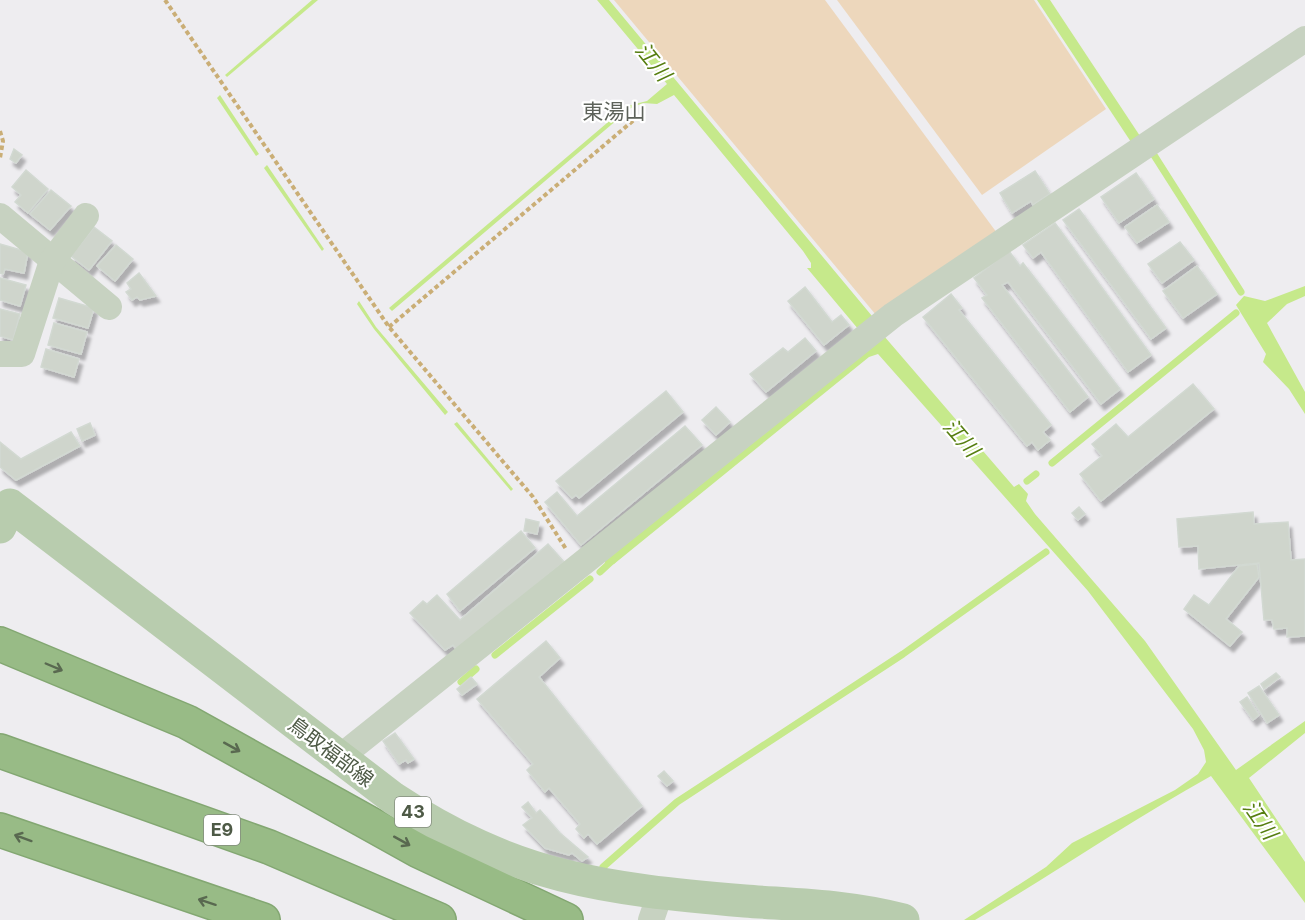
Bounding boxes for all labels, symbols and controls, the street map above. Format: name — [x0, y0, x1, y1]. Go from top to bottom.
water label: 江川 — [630, 37, 678, 87]
district label: 東湯山 — [583, 99, 646, 124]
water label: 江川 — [938, 414, 986, 463]
one-way arrow — [44, 662, 63, 673]
street label: 鳥取福部線 — [284, 712, 378, 792]
one-way arrow — [222, 742, 240, 753]
water label: 江川 — [1238, 795, 1284, 846]
road number: 43 — [395, 797, 431, 827]
road number: E9 — [204, 815, 240, 845]
one-way arrow — [14, 832, 33, 843]
one-way arrow — [393, 835, 410, 847]
one-way arrow — [198, 896, 217, 907]

